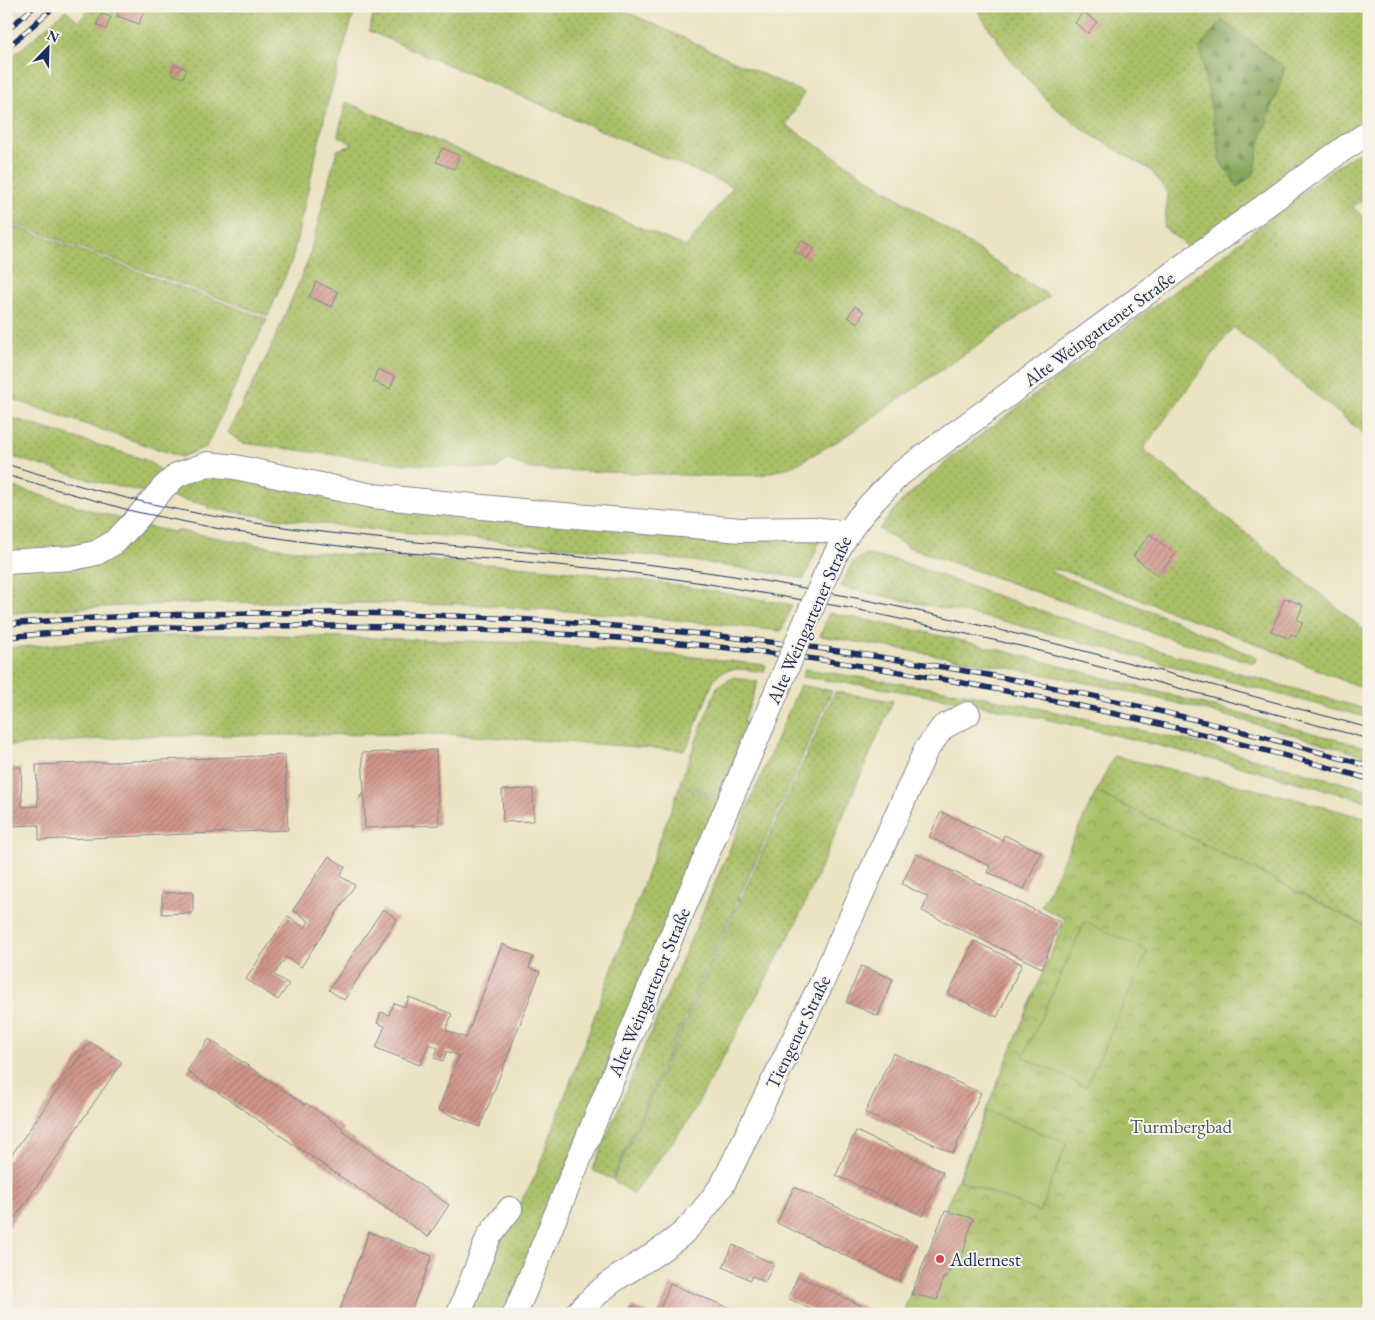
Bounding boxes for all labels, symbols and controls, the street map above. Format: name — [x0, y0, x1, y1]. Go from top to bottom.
north arrow — [22, 22, 72, 72]
text: N — [44, 26, 62, 47]
street label: Alte Weingartener Straße — [1017, 266, 1180, 393]
street label: Alte Weingartener Straße — [760, 532, 857, 709]
street label: Alte Weingartener Straße — [602, 904, 696, 1081]
street label: Tiengener Straße — [760, 971, 836, 1093]
park label: Turmbergbad — [1130, 1114, 1233, 1139]
place label: Adlernest — [949, 1247, 1021, 1272]
marker: Adlernest — [934, 1253, 946, 1265]

